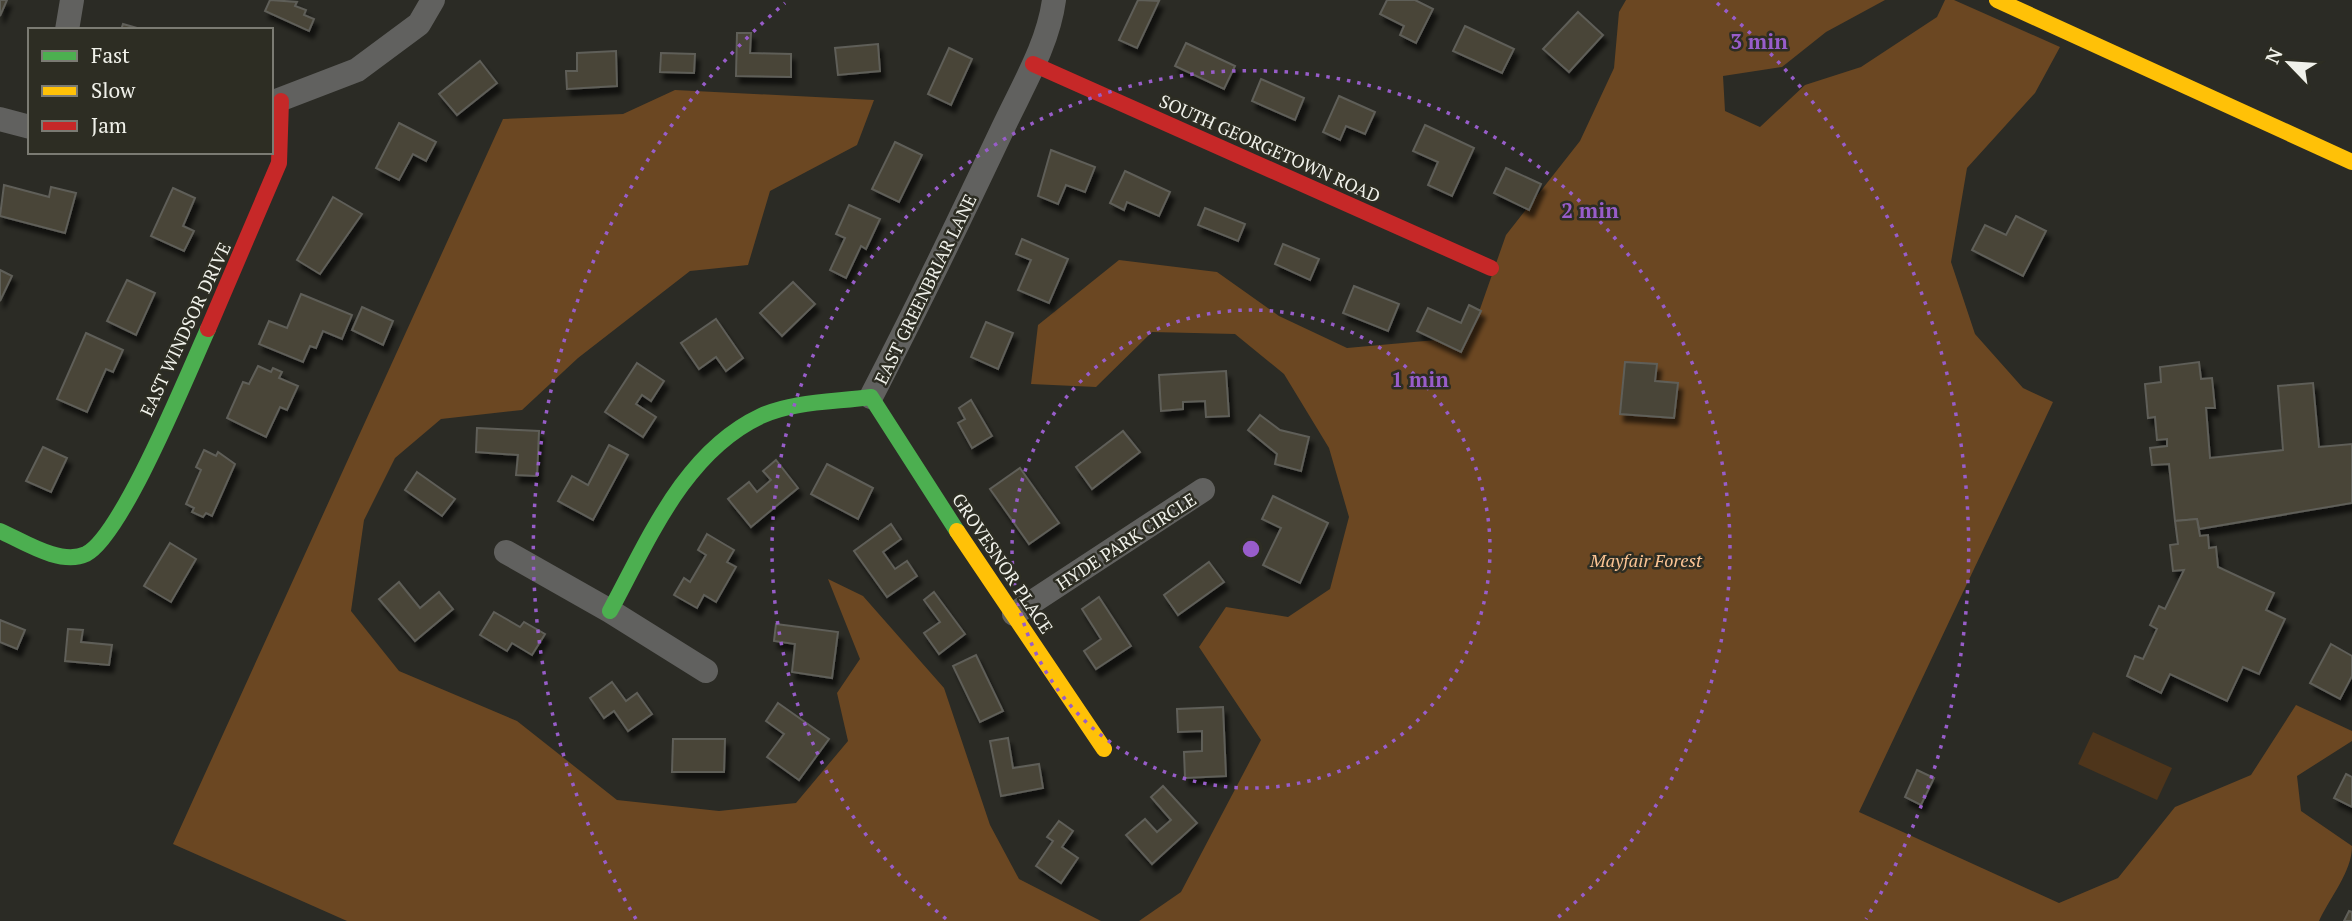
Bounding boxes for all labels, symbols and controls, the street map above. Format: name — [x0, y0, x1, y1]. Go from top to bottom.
text: 3 min — [1730, 27, 1788, 55]
legend — [28, 28, 273, 154]
north arrow — [2254, 28, 2324, 98]
text: Fast — [91, 41, 130, 69]
text: N — [2259, 43, 2288, 67]
text: Slow — [91, 76, 136, 104]
street label: SOUTH GEORGETOWN ROAD — [1156, 88, 1384, 208]
text: Jam — [91, 111, 127, 139]
street label: EAST GREENBRIAR LANE — [868, 190, 982, 388]
text: 2 min — [1561, 196, 1619, 224]
street label: EAST WINDSOR DRIVE — [134, 238, 236, 420]
text: 1 min — [1391, 365, 1449, 393]
street label: HYDE PARK CIRCLE — [1051, 487, 1201, 595]
street label: GROVESNOR PLACE — [947, 488, 1059, 638]
centre of rings — [1239, 537, 1263, 561]
park label: Mayfair Forest — [1589, 548, 1703, 572]

